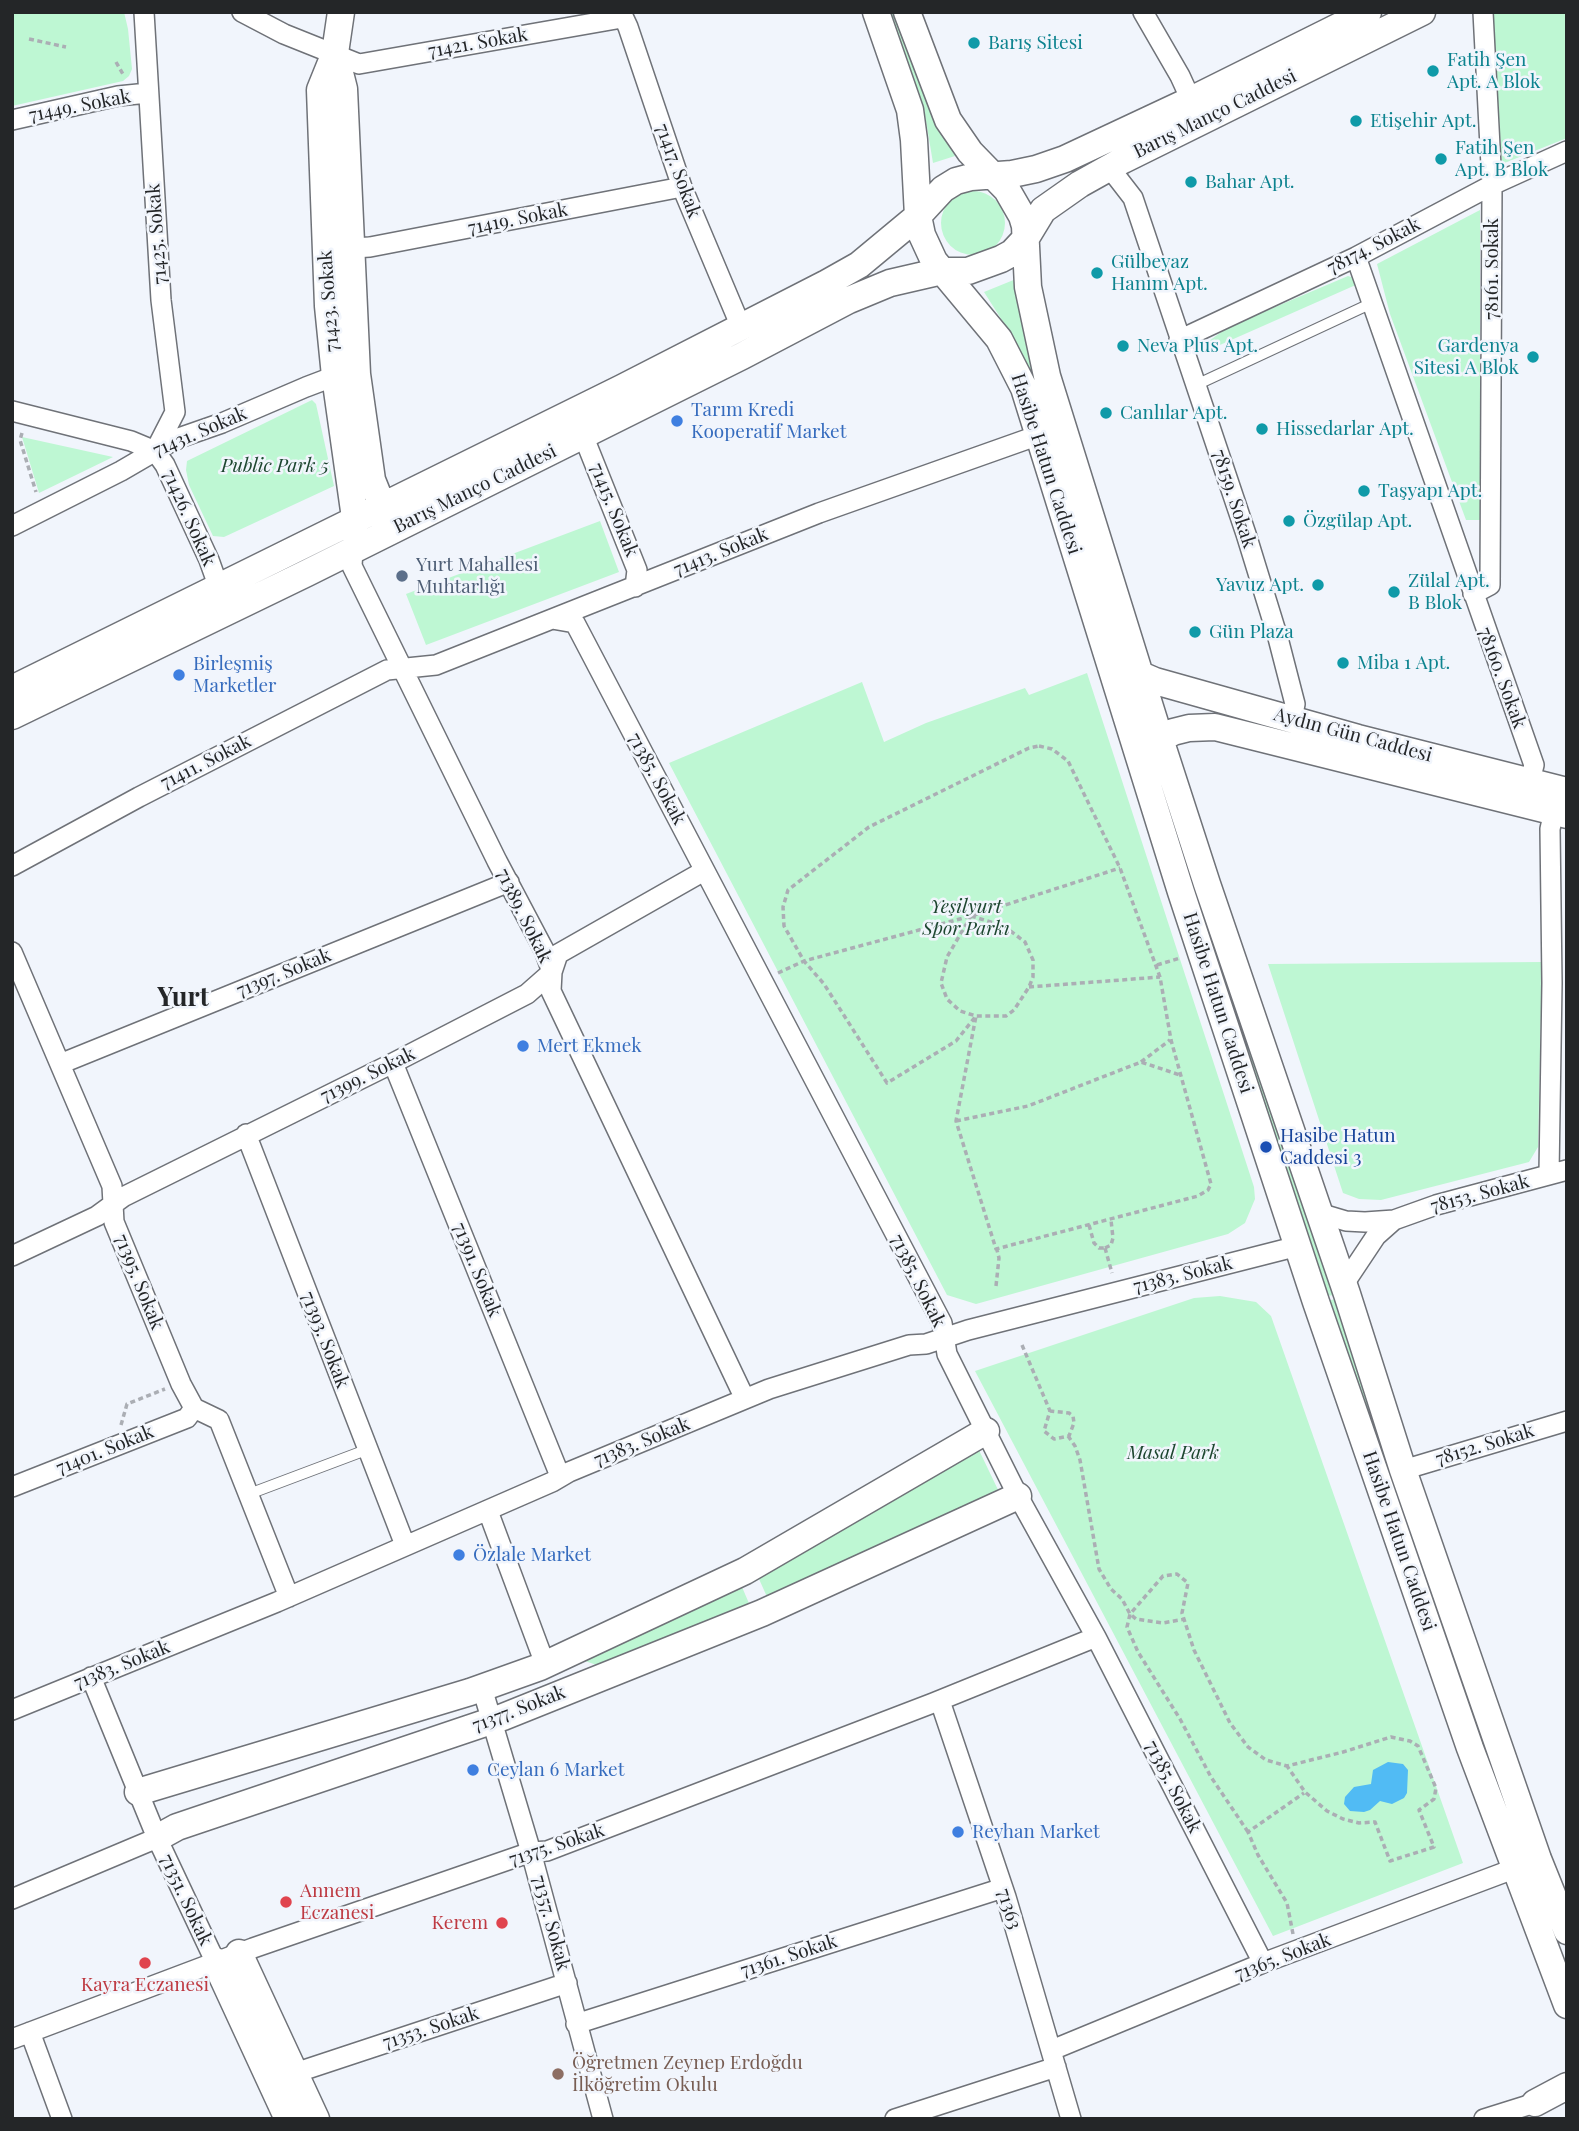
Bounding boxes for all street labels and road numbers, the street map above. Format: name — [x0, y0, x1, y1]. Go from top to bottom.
street label: 71421. Sokak — [427, 23, 529, 63]
street label: Barış Manço Caddesi — [1130, 65, 1300, 163]
street label: 71449. Sokak — [27, 85, 133, 127]
street label: 71417. Sokak — [650, 121, 706, 221]
street label: 71425. Sokak — [142, 183, 172, 285]
street label: 71419. Sokak — [466, 198, 570, 240]
street label: 78174. Sokak — [1324, 213, 1424, 279]
street label: 78161. Sokak — [1481, 218, 1503, 320]
street label: 71423. Sokak — [314, 249, 344, 353]
street label: Hasibe Hatun Caddesi — [1006, 371, 1086, 557]
street label: 71431. Sokak — [150, 402, 250, 462]
street label: Barış Manço Caddesi — [390, 440, 560, 538]
street label: 78159. Sokak — [1207, 447, 1261, 551]
street label: 71415. Sokak — [585, 460, 643, 560]
street label: 71426. Sokak — [158, 466, 220, 570]
street label: 71413. Sokak — [671, 523, 771, 581]
street label: 78160. Sokak — [1473, 624, 1531, 732]
street label: Aydın Gün Caddesi — [1271, 703, 1435, 767]
street label: 71385. Sokak — [623, 729, 691, 829]
street label: 71411. Sokak — [157, 730, 255, 794]
street label: 71389. Sokak — [491, 865, 557, 967]
street label: Hasibe Hatun Caddesi — [1178, 910, 1258, 1096]
street label: 71397. Sokak — [233, 944, 335, 1002]
street label: 71399. Sokak — [317, 1042, 419, 1108]
street label: 78153. Sokak — [1428, 1170, 1532, 1218]
street label: 71391. Sokak — [448, 1219, 506, 1321]
street label: 71395. Sokak — [110, 1231, 168, 1333]
street label: 71385. Sokak — [886, 1231, 950, 1331]
street label: 71383. Sokak — [1131, 1252, 1235, 1298]
street label: 71393. Sokak — [296, 1289, 354, 1391]
street label: 71383. Sokak — [591, 1412, 693, 1472]
street label: 78152. Sokak — [1433, 1419, 1537, 1471]
street label: 71401. Sokak — [53, 1420, 157, 1480]
street label: Hasibe Hatun Caddesi — [1357, 1448, 1441, 1634]
street label: 71383. Sokak — [71, 1635, 173, 1695]
street label: 71377. Sokak — [469, 1681, 569, 1737]
street label: 71385. Sokak — [1140, 1737, 1206, 1837]
street label: 71375. Sokak — [507, 1819, 607, 1871]
street label: 71351. Sokak — [155, 1851, 217, 1949]
street label: 71357. Sokak — [527, 1873, 575, 1973]
street label: 71363 — [992, 1886, 1026, 1932]
street label: 71365. Sokak — [1232, 1928, 1334, 1986]
street label: 71361. Sokak — [738, 1930, 840, 1982]
street label: 71353. Sokak — [380, 2002, 482, 2054]

